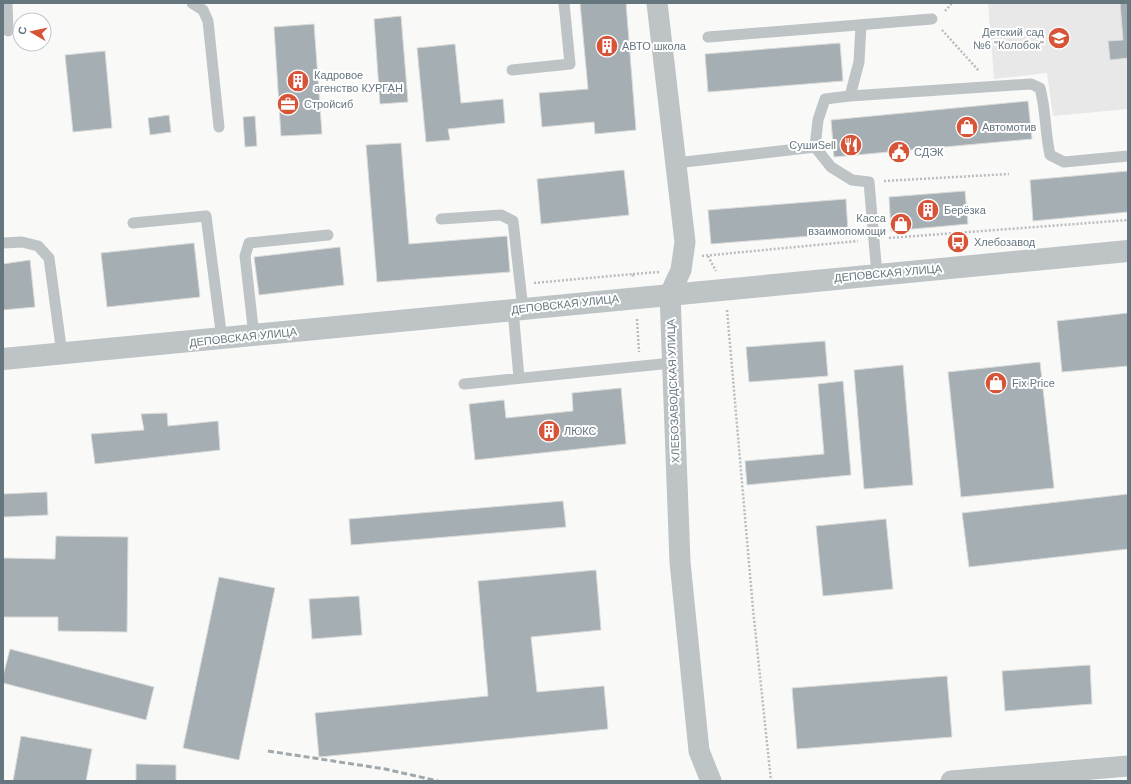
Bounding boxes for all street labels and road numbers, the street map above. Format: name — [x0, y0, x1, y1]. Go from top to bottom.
street label: ДЕПОВСКАЯ УЛИЦА — [834, 262, 943, 284]
street label: ДЕПОВСКАЯ УЛИЦА — [511, 292, 620, 316]
street label: ХЛЕБОЗАВОДСКАЯ УЛИЦА — [664, 318, 682, 463]
street label: ДЕПОВСКАЯ УЛИЦА — [189, 325, 298, 349]

